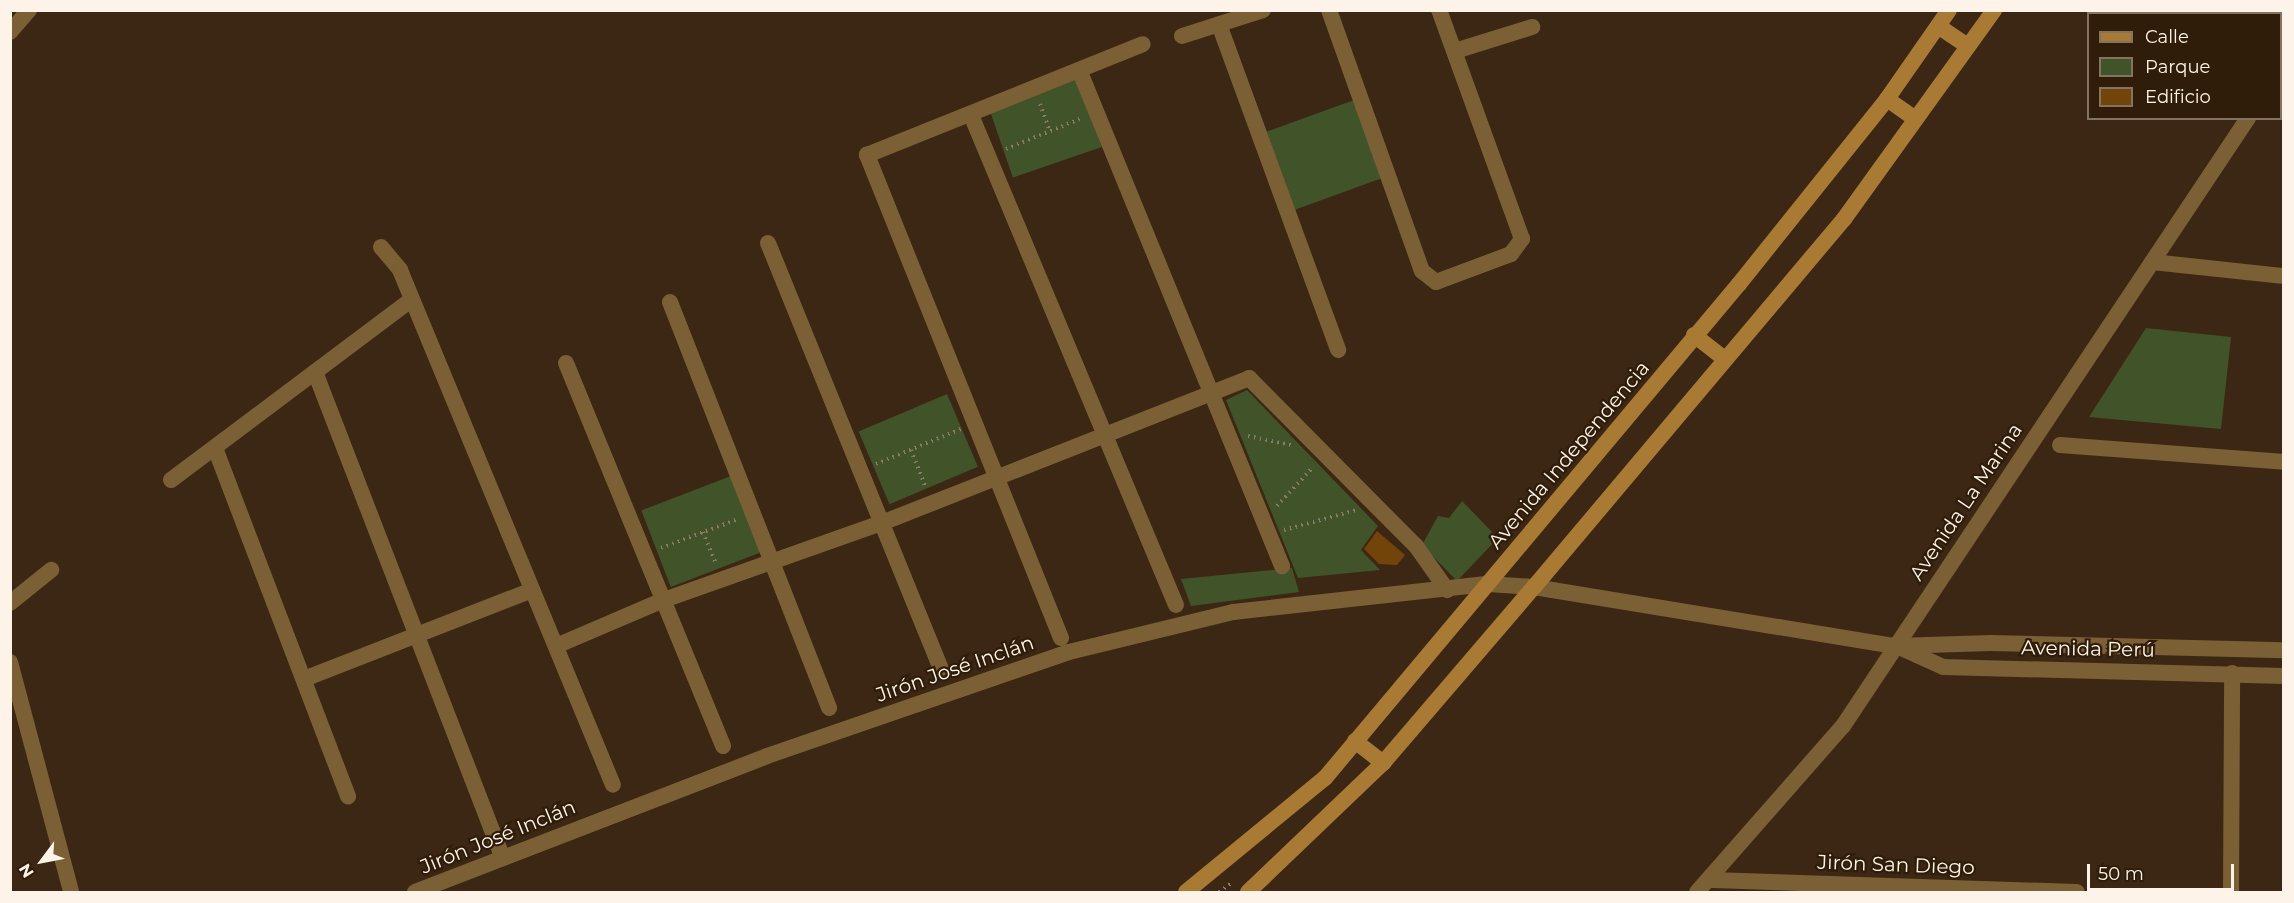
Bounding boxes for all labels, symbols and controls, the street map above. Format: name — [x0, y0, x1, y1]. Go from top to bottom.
legend — [2087, 12, 2282, 120]
text: Calle — [2145, 26, 2189, 48]
text: Parque — [2145, 56, 2210, 78]
text: Edificio — [2145, 86, 2211, 108]
street label: Avenida Independencia — [1483, 356, 1655, 554]
street label: Avenida La Marina — [1905, 419, 2027, 585]
street label: Jirón José Inclán — [873, 631, 1037, 707]
street label: Avenida Perú — [2021, 636, 2155, 662]
street label: Jirón José Inclán — [417, 795, 579, 879]
north arrow — [12, 831, 72, 891]
street label: Jirón San Diego — [1817, 850, 1975, 880]
scale bar — [2090, 852, 2237, 890]
text: N — [15, 860, 38, 881]
text: 50 m — [2098, 863, 2144, 885]

